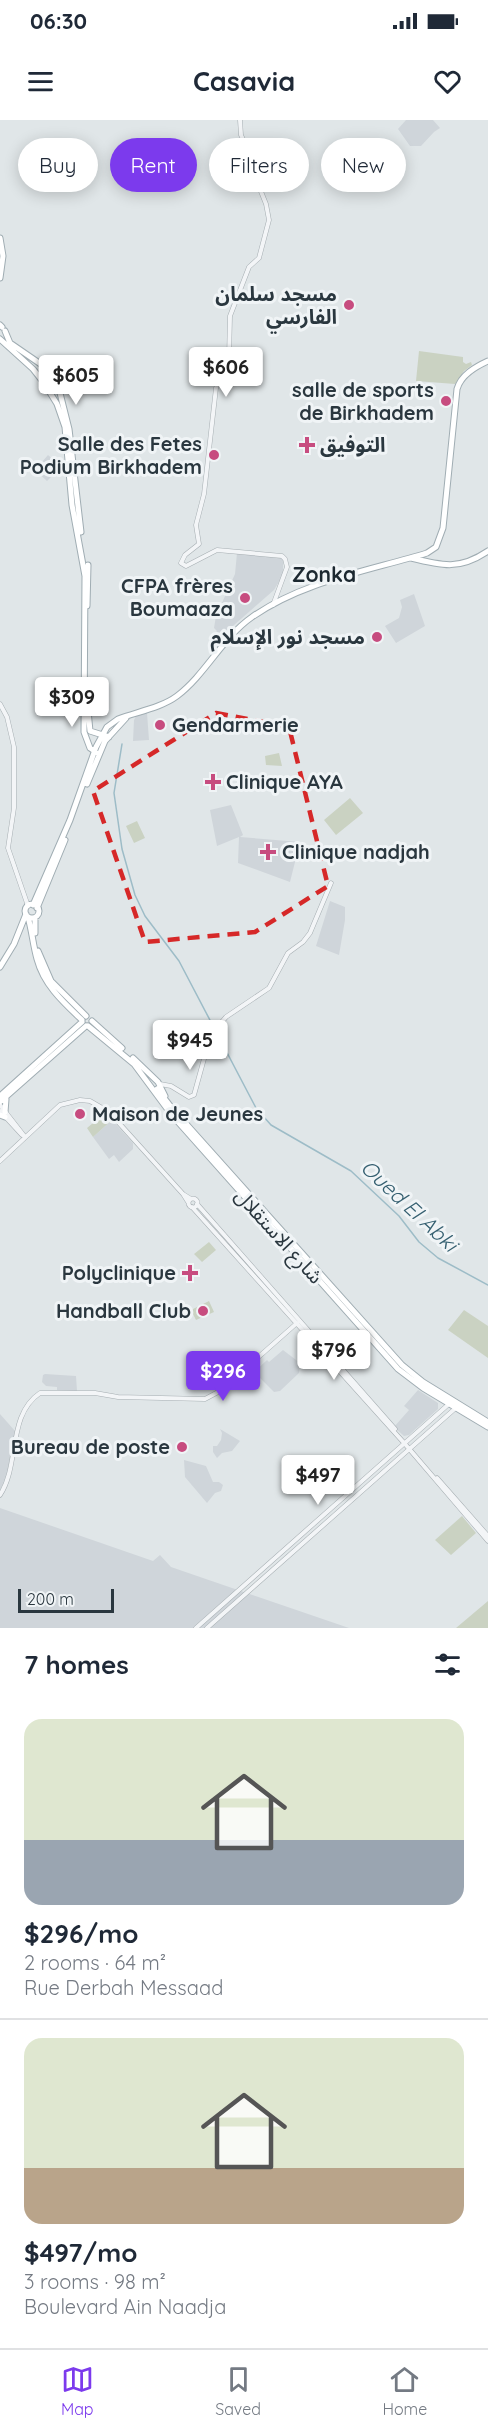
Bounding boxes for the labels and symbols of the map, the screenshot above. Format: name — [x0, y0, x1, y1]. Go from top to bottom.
place label: مسجد سلمان الفارسي — [215, 281, 337, 334]
marker: مسجد سلمان الفارسي — [342, 298, 356, 312]
pin: $606 — [190, 347, 262, 398]
pin: $605 — [40, 355, 112, 406]
place label: salle de sports de Birkhadem — [292, 377, 434, 425]
marker: salle de sports de Birkhadem — [439, 394, 453, 408]
place label: Salle des Fetes Podium Birkhadem — [20, 431, 202, 479]
place label: التوفيق — [320, 432, 385, 457]
marker: التوفيق — [298, 436, 316, 454]
marker: Salle des Fetes Podium Birkhadem — [207, 448, 221, 462]
district label: Zonka — [292, 561, 356, 587]
place label: CFPA frères Boumaaza — [121, 573, 233, 621]
marker: CFPA frères Boumaaza — [238, 591, 252, 605]
place label: مسجد نور الإسلام — [211, 624, 365, 652]
marker: مسجد نور الإسلام — [370, 630, 384, 644]
pin: $309 — [36, 677, 108, 728]
place label: Gendarmerie — [172, 712, 299, 737]
marker: Gendarmerie — [153, 718, 167, 732]
place label: Clinique AYA — [226, 769, 343, 794]
marker: Clinique AYA — [204, 773, 222, 791]
place label: Clinique nadjah — [282, 839, 430, 864]
marker: Clinique nadjah — [259, 843, 277, 861]
pin: $945 — [154, 1020, 226, 1071]
place label: Maison de Jeunes — [92, 1101, 263, 1126]
marker: Maison de Jeunes — [73, 1107, 87, 1121]
water label: Oued El Abki — [356, 1154, 465, 1258]
street label: شارع الاستقلال — [228, 1183, 329, 1291]
place label: Polyclinique — [62, 1260, 176, 1285]
marker: Polyclinique — [181, 1264, 199, 1282]
place label: Handball Club — [56, 1298, 191, 1323]
marker: Handball Club — [196, 1304, 210, 1318]
pin: $796 — [298, 1330, 370, 1381]
pin: $296 — [187, 1351, 259, 1402]
place label: Bureau de poste — [11, 1434, 170, 1459]
marker: Bureau de poste — [175, 1440, 189, 1454]
pin: $497 — [282, 1455, 354, 1506]
scale bar — [18, 1586, 114, 1614]

